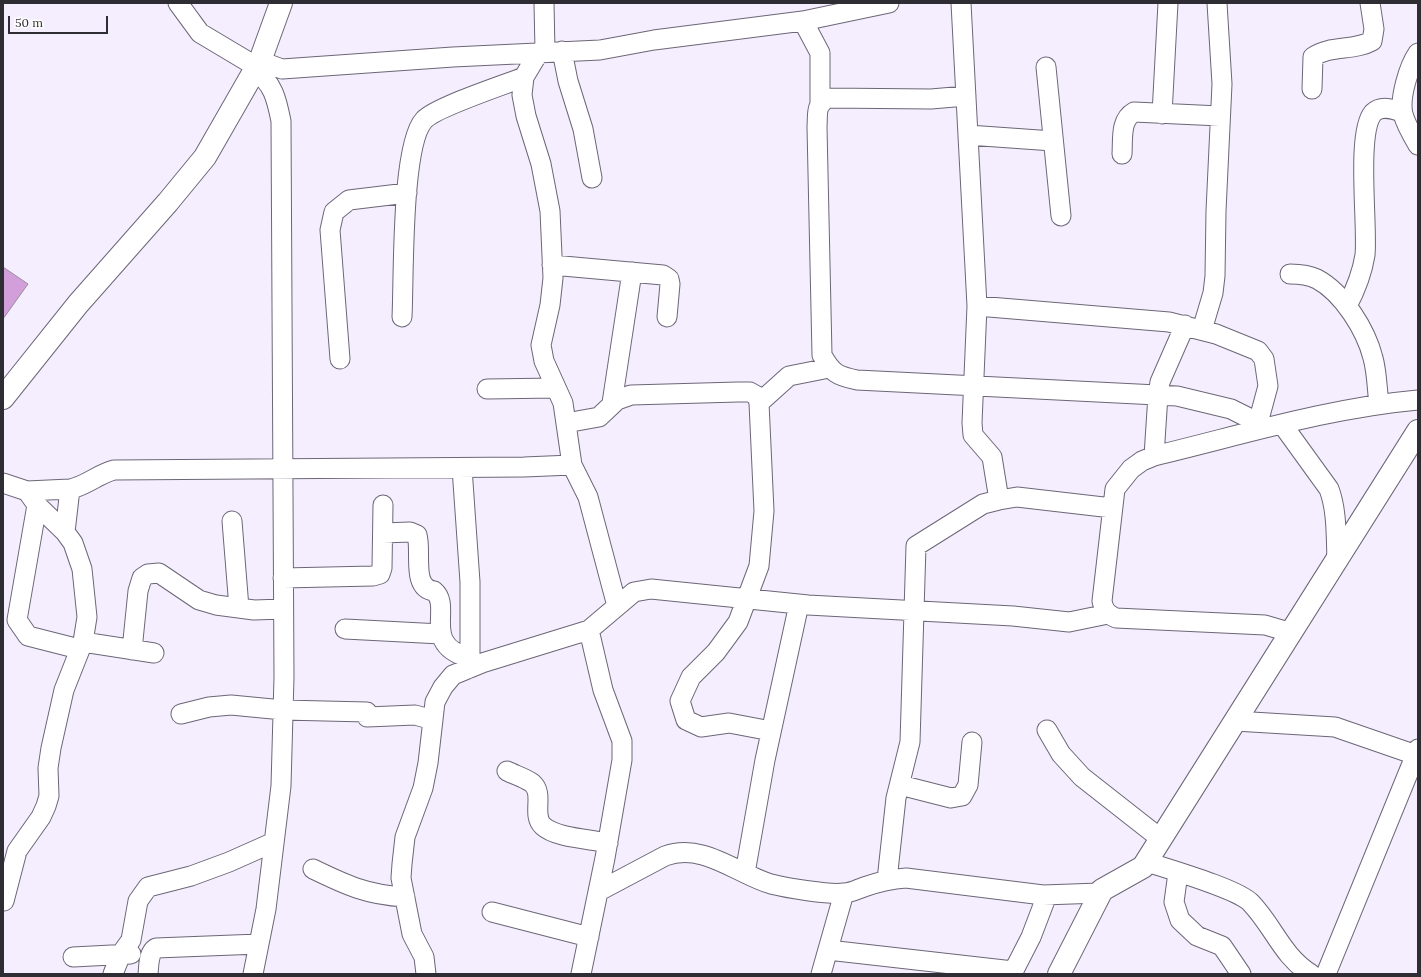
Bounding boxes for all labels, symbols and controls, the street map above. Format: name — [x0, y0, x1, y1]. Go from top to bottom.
scale bar — [10, 8, 110, 34]
text: 50 m — [15, 15, 43, 30]

